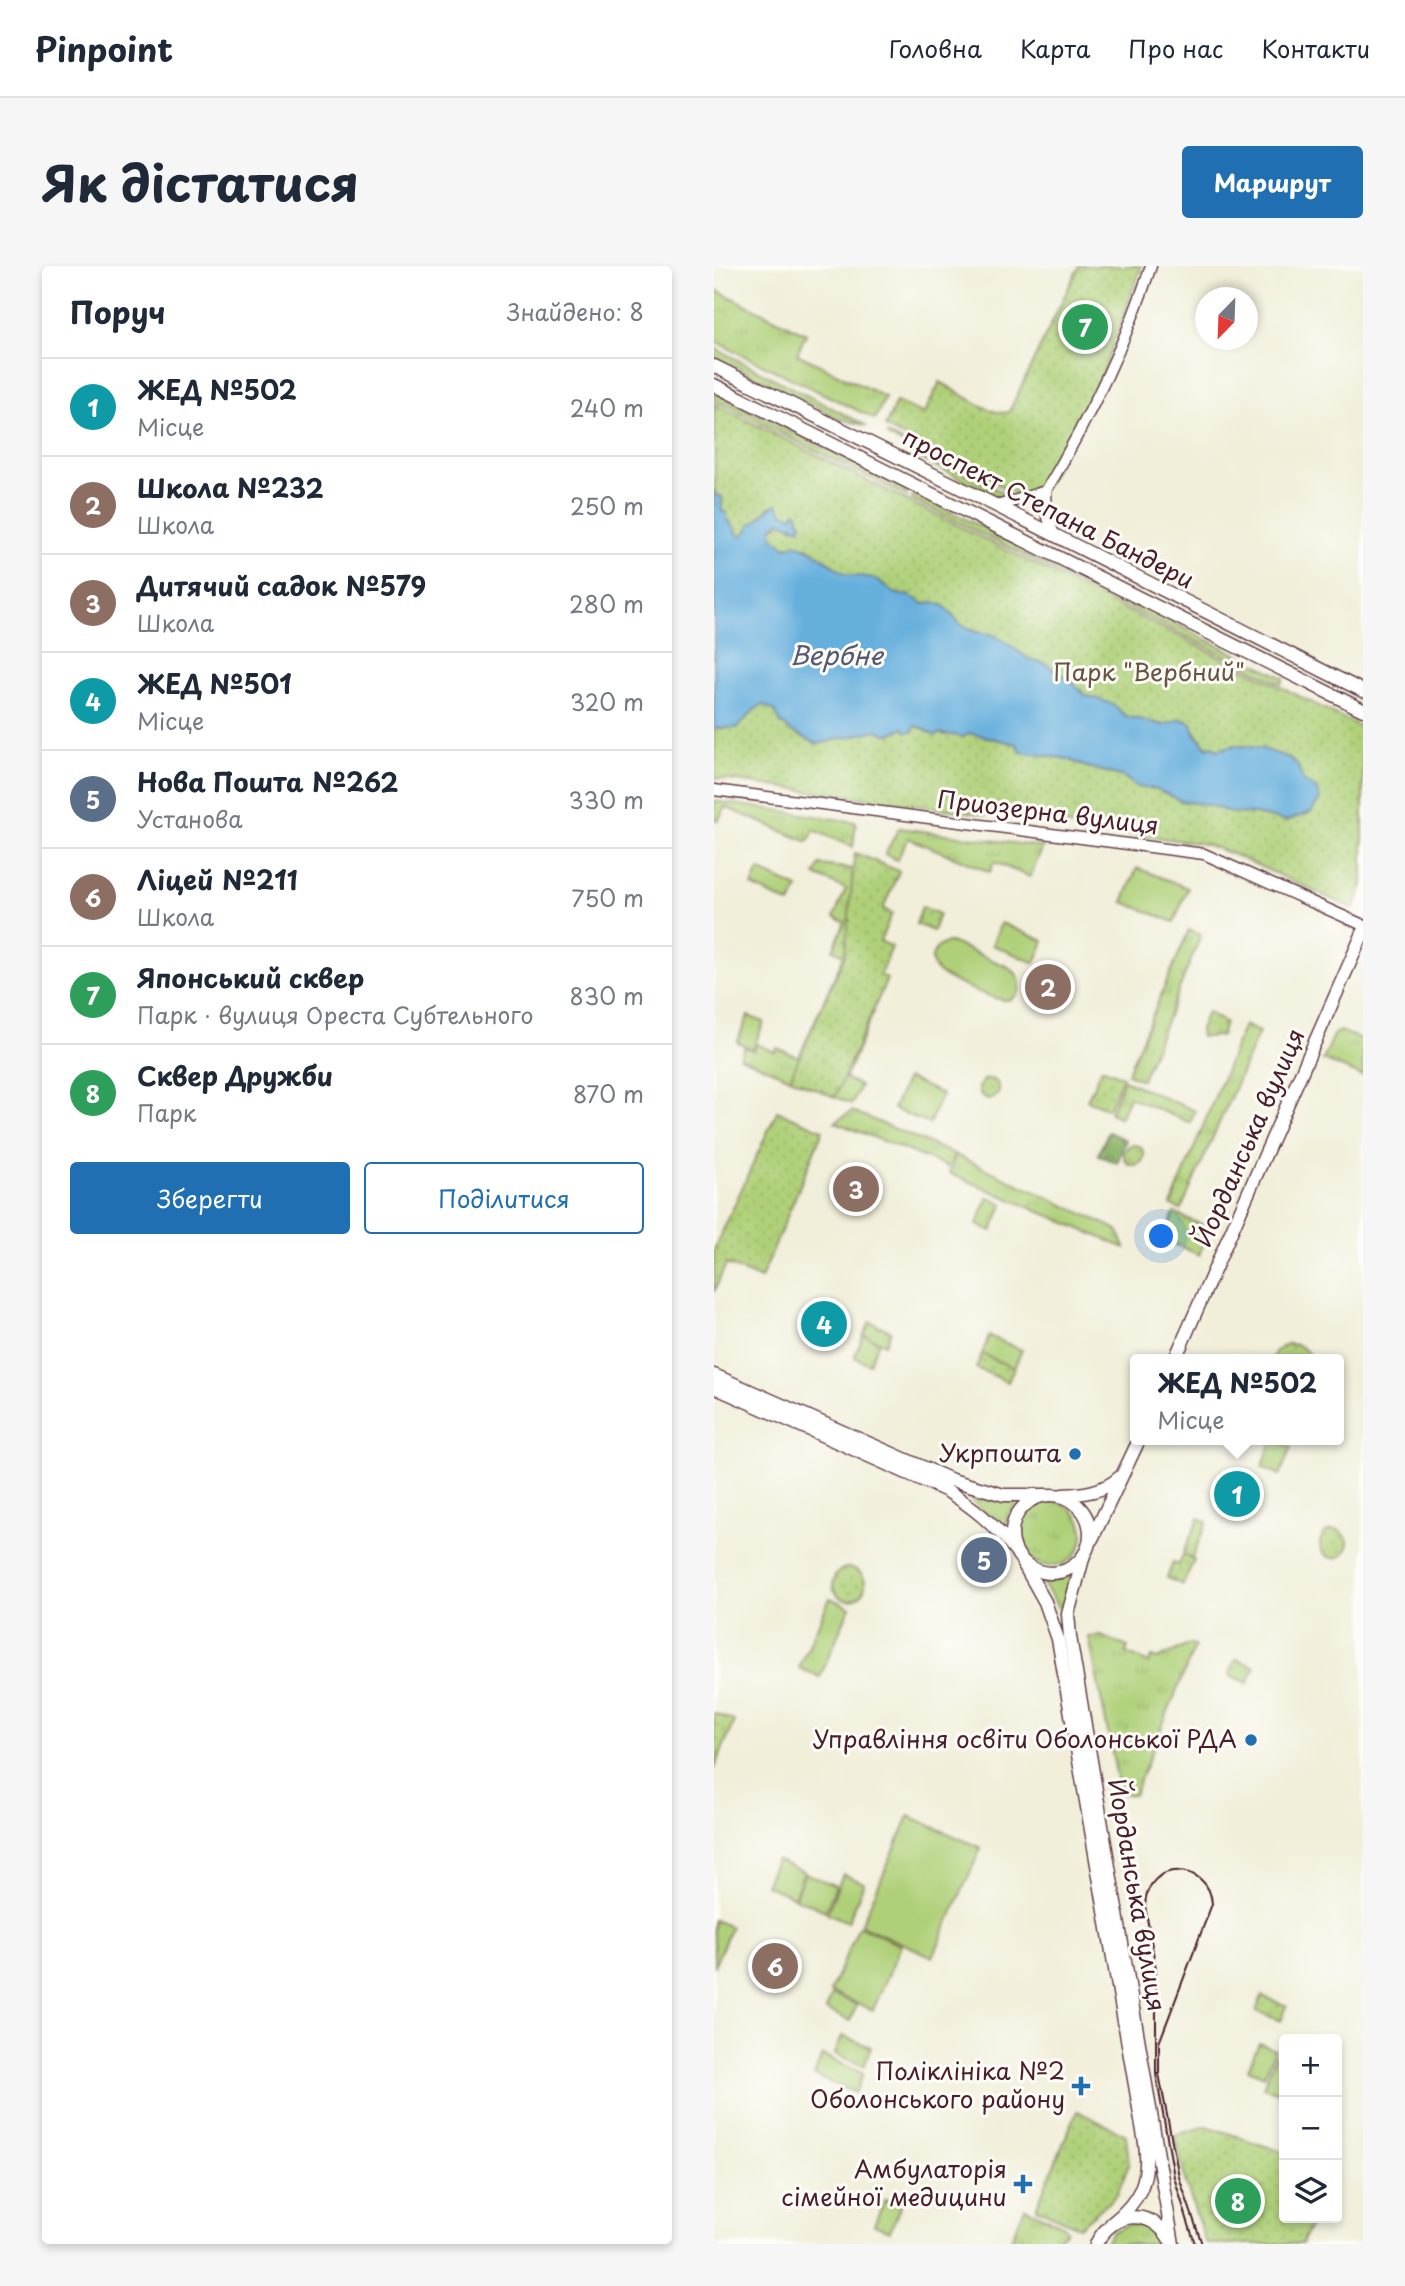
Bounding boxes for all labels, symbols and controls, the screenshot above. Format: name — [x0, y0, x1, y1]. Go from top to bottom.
text: Pinpoint — [35, 23, 173, 73]
text: Головна — [889, 30, 982, 66]
text: Карта — [1020, 30, 1090, 66]
text: Про нас — [1128, 30, 1223, 66]
text: Контакти — [1261, 30, 1370, 66]
text: Як дістатися — [42, 145, 359, 219]
button: Маршрут — [1182, 146, 1363, 218]
north arrow — [1195, 287, 1258, 350]
text: Поруч — [70, 289, 165, 334]
text: Знайдено: 8 — [507, 294, 644, 329]
pin: 7 — [1062, 301, 1108, 353]
text: ЖЕД №502 — [137, 370, 297, 409]
text: 1 — [88, 390, 99, 425]
text: 240 m — [570, 390, 644, 425]
text: Місце — [137, 409, 204, 444]
street label: проспект Степана Бандери — [897, 418, 1201, 597]
text: Школа №232 — [137, 468, 324, 507]
text: 2 — [85, 488, 101, 523]
text: 250 m — [570, 488, 644, 523]
text: Школа — [137, 507, 214, 542]
text: Дитячий садок №579 — [137, 566, 426, 605]
text: 3 — [85, 586, 101, 621]
text: 280 m — [569, 586, 644, 621]
text: Школа — [137, 605, 214, 640]
water label: Вербне — [790, 635, 885, 674]
park label: Парк "Вербний" — [1053, 653, 1245, 689]
text: ЖЕД №501 — [137, 664, 292, 703]
text: 4 — [85, 684, 101, 719]
text: 320 m — [570, 684, 644, 719]
text: Місце — [137, 703, 204, 738]
text: Нова Пошта №262 — [137, 762, 399, 801]
street label: Приозерна вулиця — [936, 780, 1161, 842]
text: 5 — [86, 782, 100, 817]
text: 330 m — [568, 782, 644, 817]
text: Установа — [137, 801, 243, 836]
text: Ліцей №211 — [137, 860, 298, 899]
text: 6 — [85, 880, 101, 915]
text: 750 m — [571, 880, 644, 915]
text: Школа — [137, 899, 214, 934]
text: Японський сквер — [137, 958, 364, 997]
pin: 2 — [1025, 961, 1071, 1013]
text: 7 — [86, 978, 100, 1013]
text: 830 m — [569, 978, 644, 1013]
text: Парк · вулиця Ореста Субтельного — [137, 997, 533, 1032]
street label: Йорданська вулиця — [1184, 1022, 1313, 1252]
text: Сквер Дружби — [137, 1056, 333, 1095]
text: 8 — [86, 1076, 100, 1111]
text: 870 m — [573, 1076, 644, 1111]
text: Парк — [137, 1095, 196, 1130]
button: Зберегти — [70, 1162, 350, 1234]
button: Поділитися — [364, 1162, 644, 1234]
pin: 3 — [833, 1163, 879, 1215]
your location — [1144, 1219, 1178, 1253]
pin: 4 — [801, 1298, 847, 1350]
popup — [1130, 1354, 1344, 1445]
text: ЖЕД №502 — [1157, 1363, 1317, 1402]
text: Місце — [1157, 1402, 1224, 1437]
place label: Укрпошта — [939, 1434, 1061, 1470]
marker: Укрпошта — [1067, 1446, 1083, 1462]
pin: 1 — [1214, 1468, 1260, 1520]
pin: 5 — [961, 1534, 1007, 1586]
place label: Управління освіти Оболонської РДА — [813, 1720, 1237, 1756]
marker: Управління освіти Оболонської РДА — [1243, 1732, 1259, 1748]
street label: Йорданська вулиця — [1100, 1775, 1176, 2014]
pin: 6 — [752, 1940, 798, 1992]
map controls — [1279, 2034, 1342, 2223]
button: + — [1279, 2034, 1342, 2097]
place label: Поліклініка №2 Оболонського району — [810, 2052, 1065, 2116]
marker: Поліклініка №2 Оболонського району — [1071, 2076, 1091, 2096]
button: − — [1279, 2097, 1342, 2160]
place label: Амбулаторія сімейної медицини — [781, 2150, 1007, 2214]
button: layers — [1279, 2160, 1342, 2223]
marker: Амбулаторія сімейної медицини — [1013, 2174, 1033, 2194]
pin: 8 — [1215, 2175, 1261, 2227]

